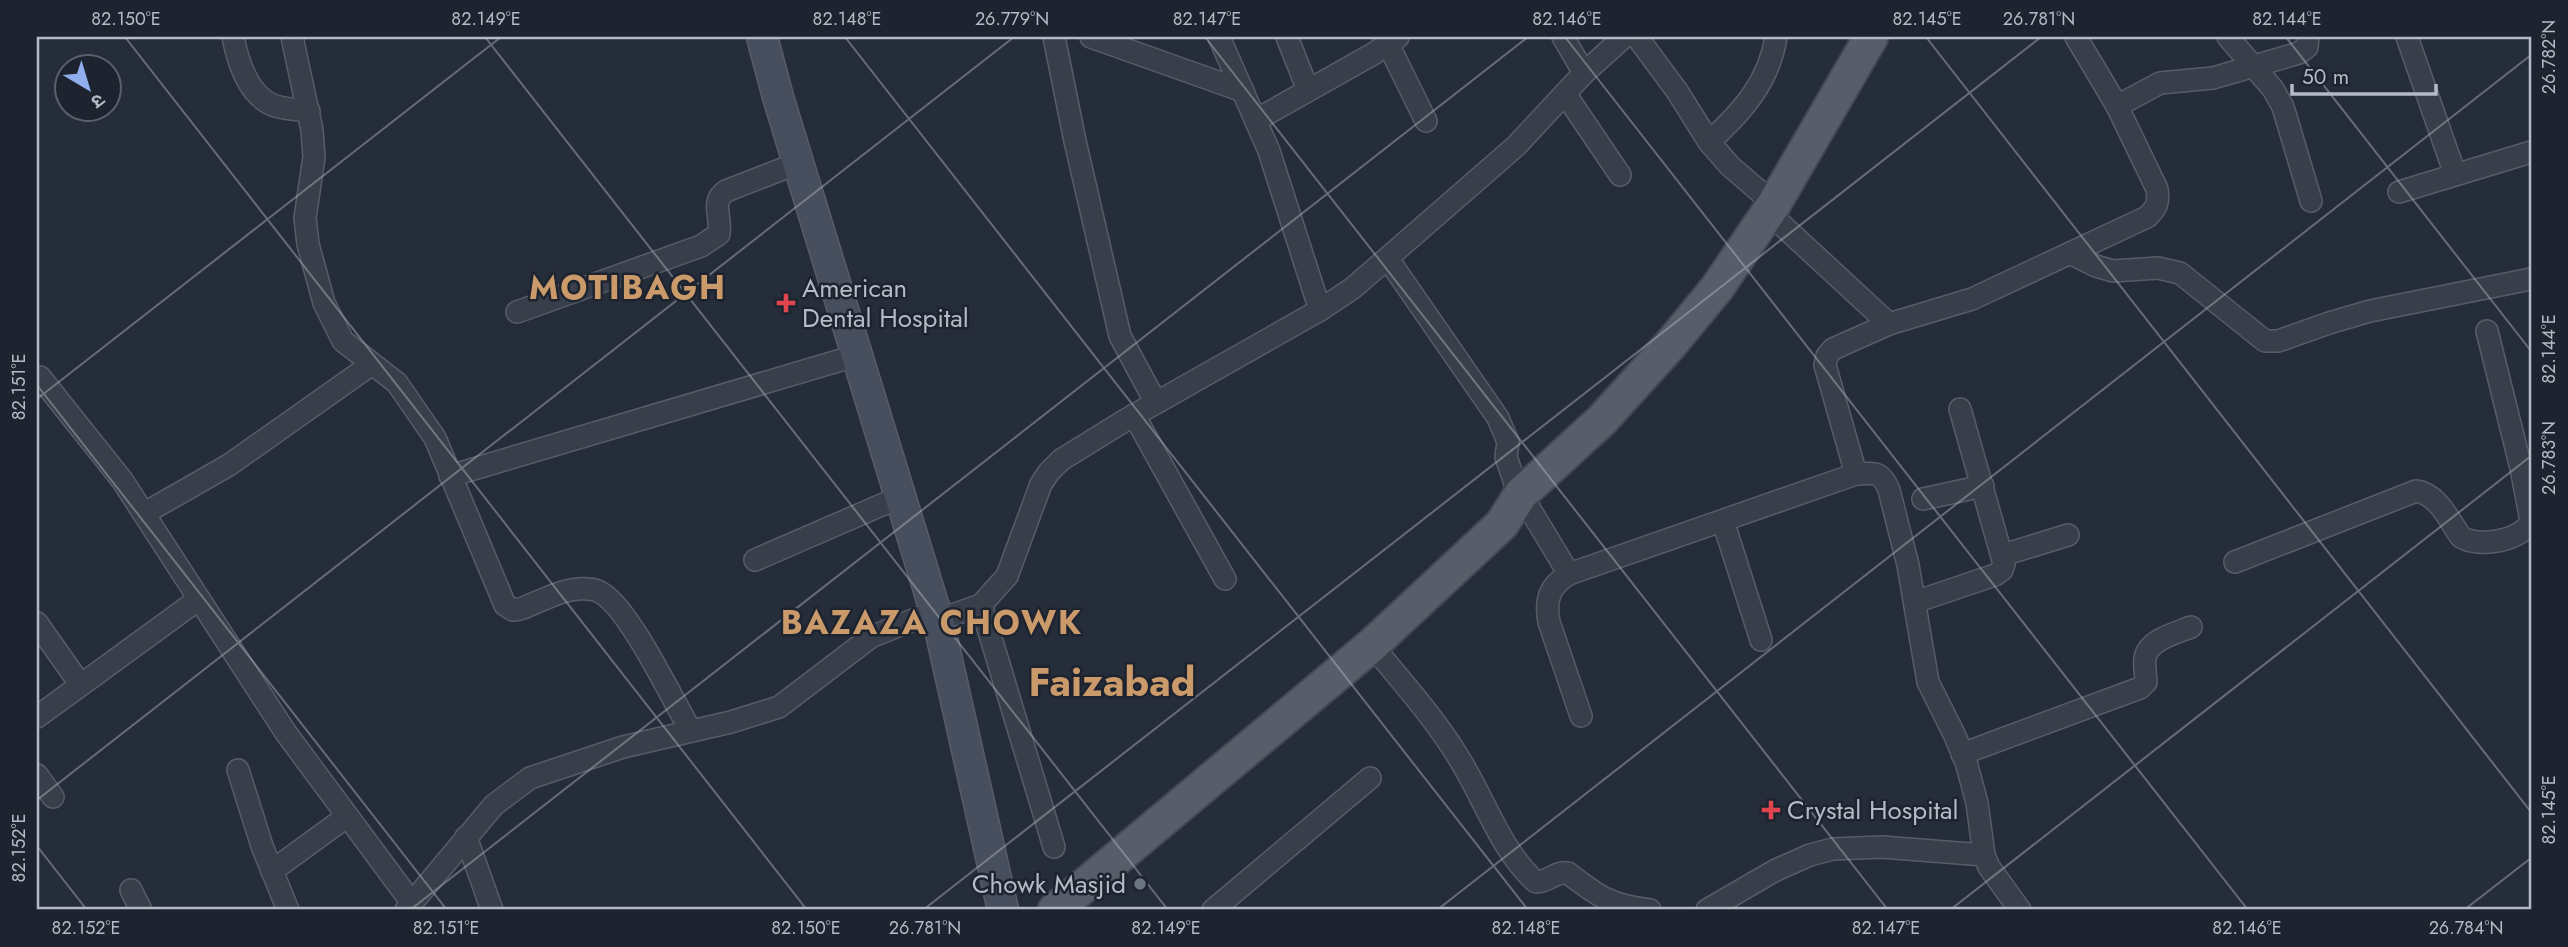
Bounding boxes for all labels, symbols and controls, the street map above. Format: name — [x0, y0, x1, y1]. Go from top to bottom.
text: 82.150°E — [91, 6, 161, 32]
text: 82.149°E — [451, 6, 521, 32]
text: 82.148°E — [813, 6, 881, 32]
text: 26.779°N — [975, 6, 1049, 32]
text: 82.147°E — [1173, 6, 1241, 32]
text: 82.146°E — [1532, 6, 1602, 32]
text: 82.145°E — [1892, 6, 1962, 32]
text: 26.781°N — [2003, 6, 2075, 32]
text: 82.144°E — [2252, 6, 2322, 32]
text: 26.782°N — [2536, 20, 2562, 94]
north arrow — [52, 52, 122, 122]
scale bar — [2292, 52, 2435, 96]
text: 50 m — [2302, 62, 2349, 92]
text: उ — [85, 87, 111, 116]
district label: MOTIBAGH — [529, 264, 727, 311]
place label: American Dental Hospital — [802, 269, 969, 337]
marker: American Dental Hospital — [776, 293, 796, 313]
text: 82.144°E — [2536, 314, 2562, 384]
text: 82.151°E — [6, 354, 32, 420]
text: 26.783°N — [2536, 421, 2562, 495]
district label: BAZAZA CHOWK — [781, 599, 1083, 646]
district label: Faizabad — [1029, 653, 1195, 711]
text: 82.145°E — [2536, 775, 2562, 845]
place label: Crystal Hospital — [1787, 791, 1959, 829]
marker: Crystal Hospital — [1761, 800, 1781, 820]
text: 82.152°E — [6, 814, 32, 882]
place label: Chowk Masjid — [972, 865, 1126, 903]
marker: Chowk Masjid — [1132, 876, 1148, 892]
text: 82.152°E — [52, 915, 120, 941]
text: 82.151°E — [413, 915, 479, 941]
text: 82.150°E — [771, 915, 841, 941]
text: 26.781°N — [889, 915, 961, 941]
text: 82.149°E — [1131, 915, 1201, 941]
text: 82.148°E — [1492, 915, 1560, 941]
text: 82.147°E — [1852, 915, 1920, 941]
text: 82.146°E — [2212, 915, 2282, 941]
text: 26.784°N — [2429, 915, 2503, 941]

